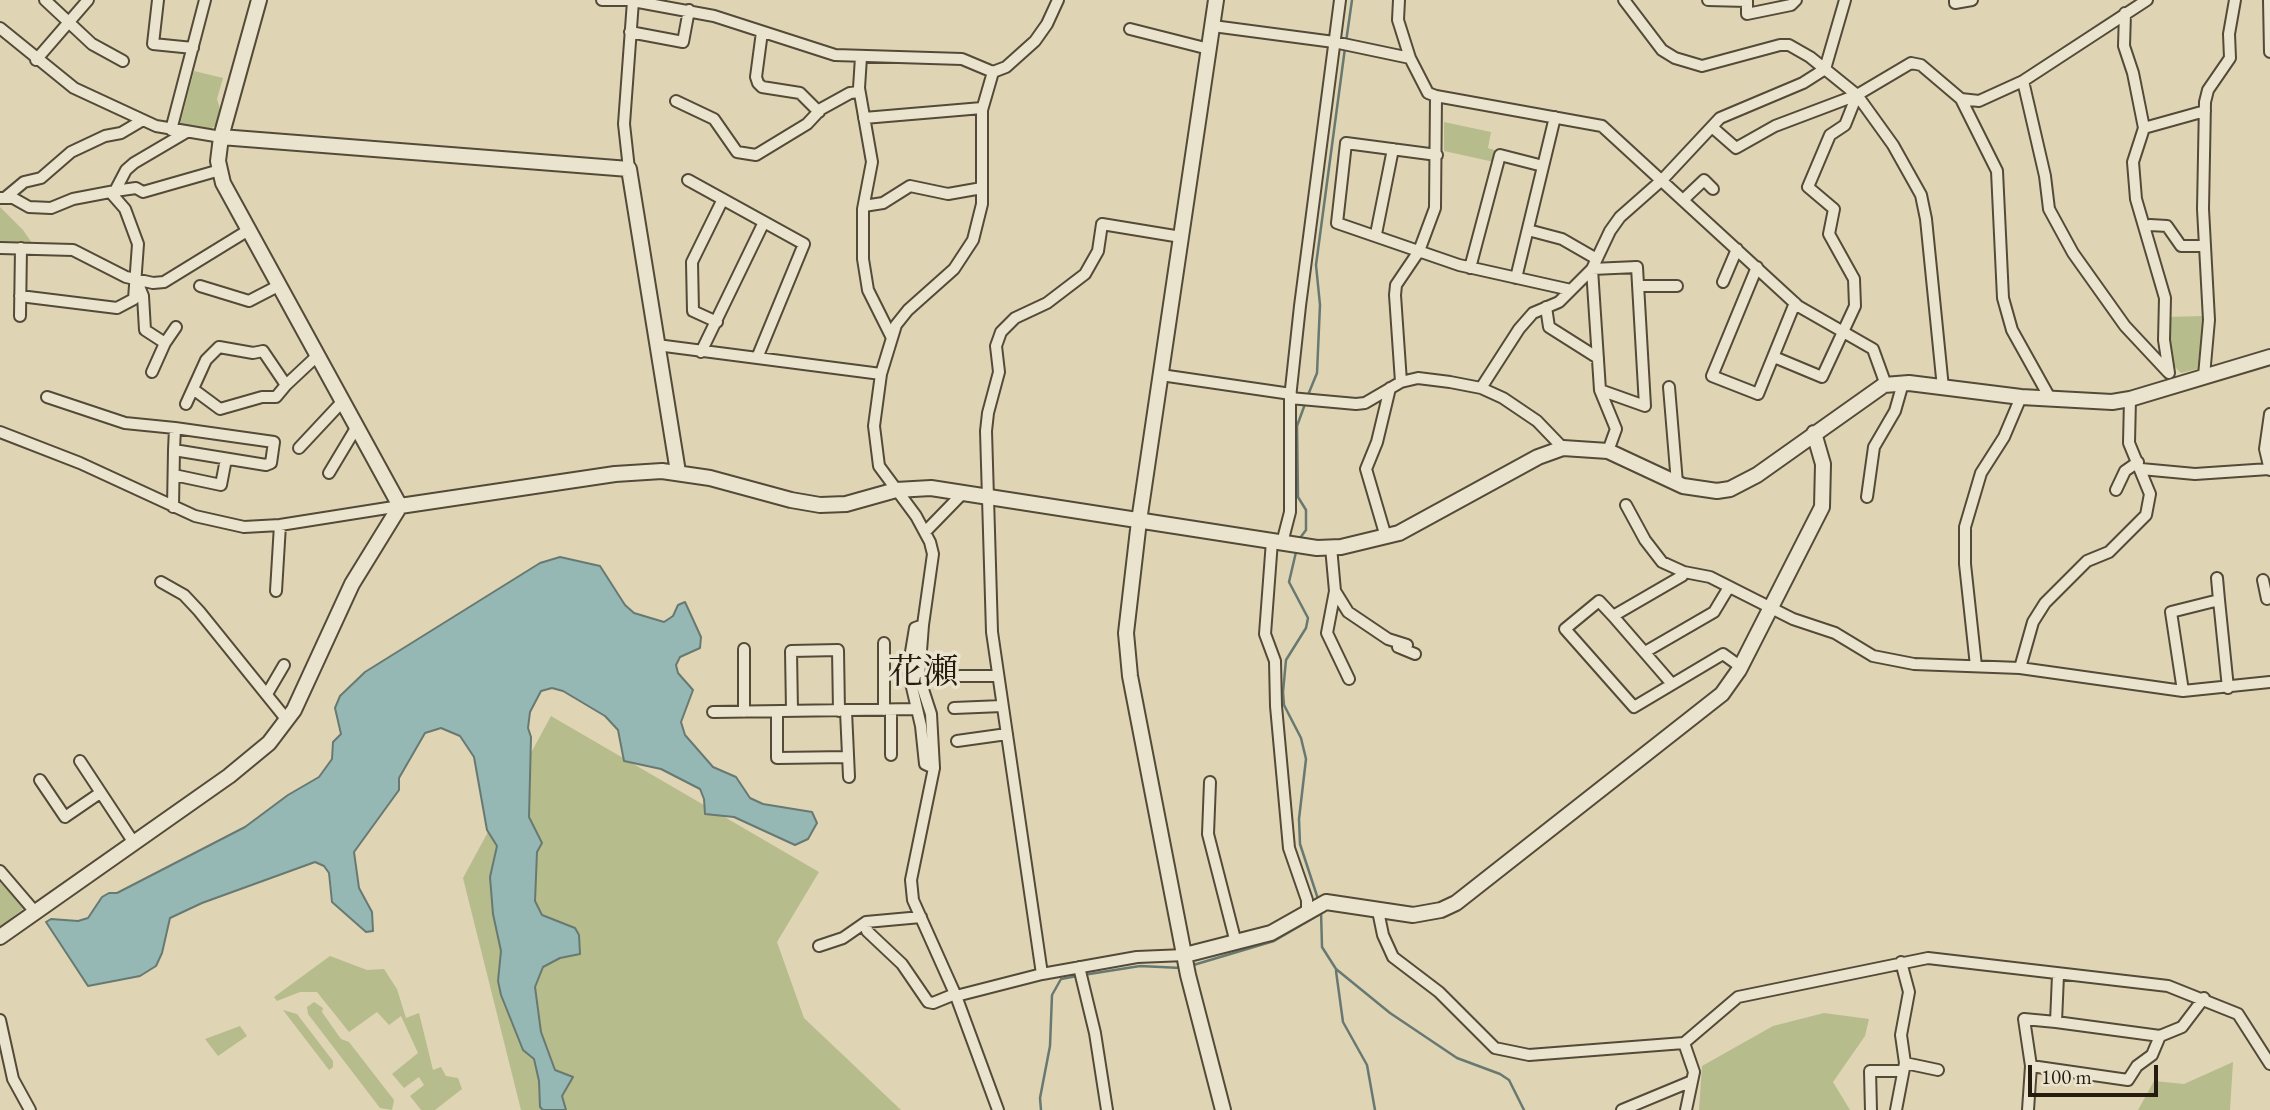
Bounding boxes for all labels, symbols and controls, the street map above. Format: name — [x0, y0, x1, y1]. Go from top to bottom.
district label: 花瀬 — [888, 652, 958, 694]
scale bar — [2032, 1050, 2162, 1094]
text: 100 m — [2041, 1063, 2092, 1090]

